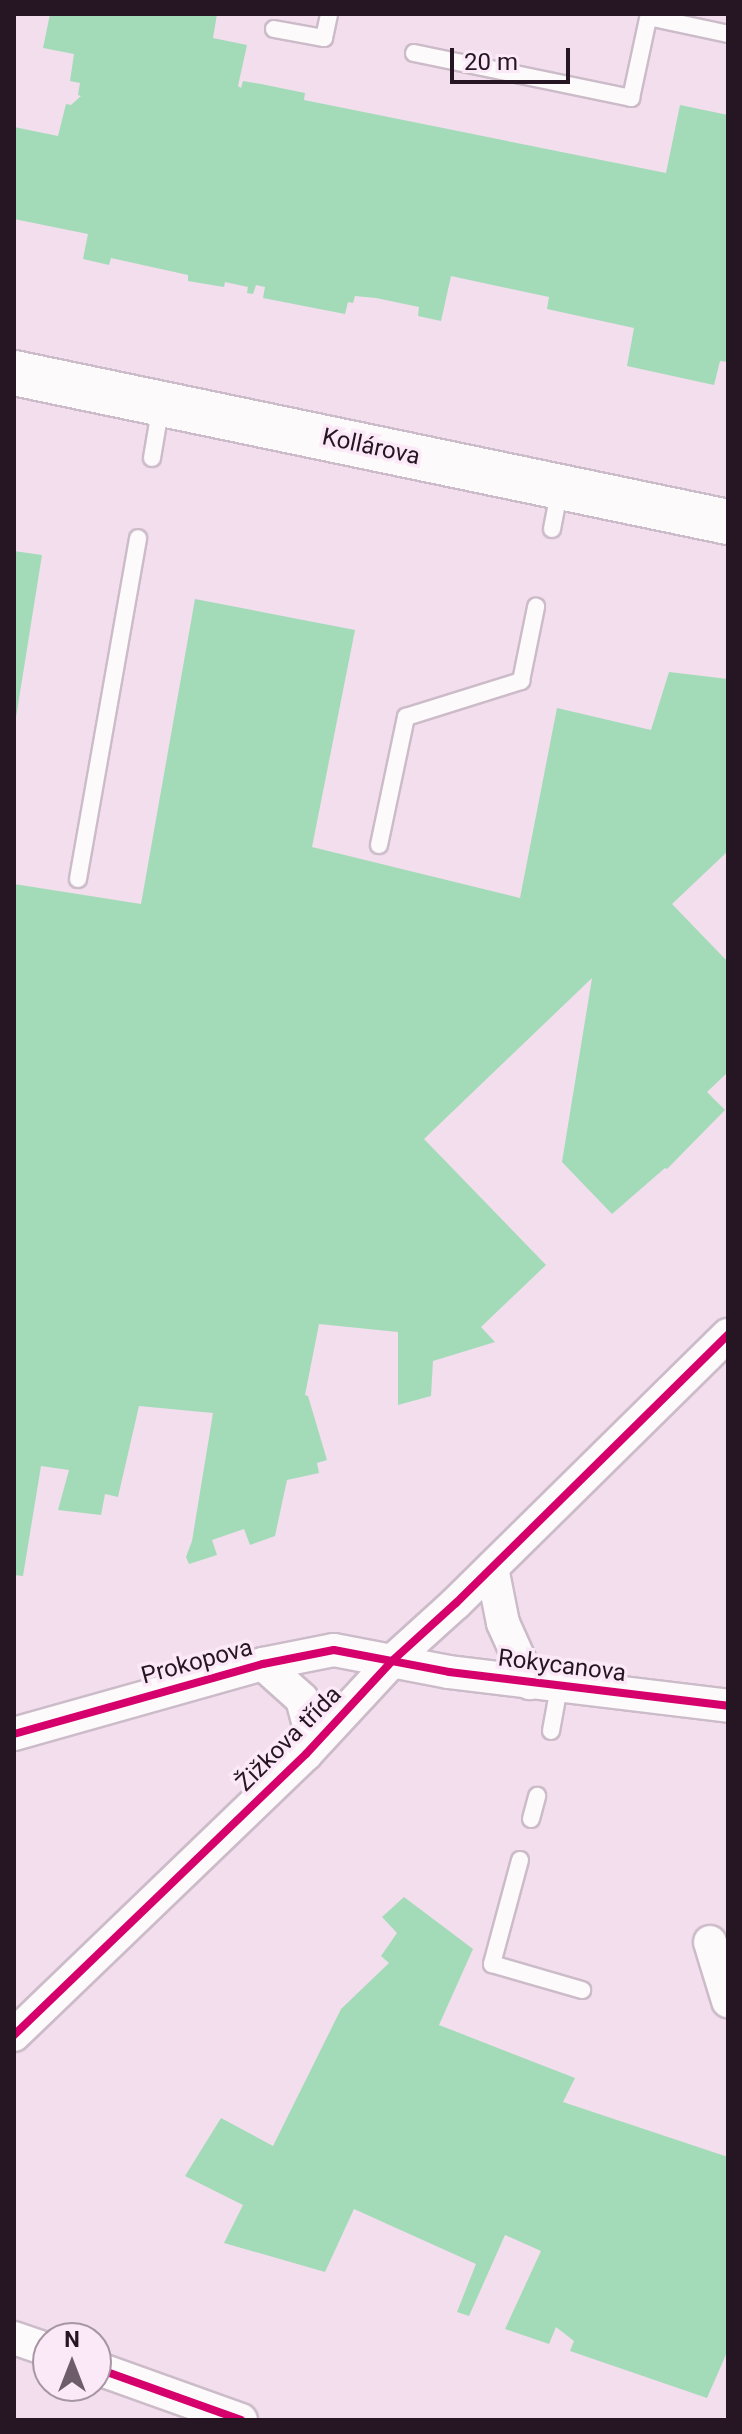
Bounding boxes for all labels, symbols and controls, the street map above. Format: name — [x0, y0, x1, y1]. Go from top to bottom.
scale bar — [454, 32, 574, 82]
text: 20 m — [464, 48, 518, 76]
street label: Kollárova — [320, 423, 422, 471]
street label: Prokopova — [138, 1633, 256, 1691]
street label: Rokycanova — [496, 1644, 628, 1688]
street label: Žižkova třída — [230, 1680, 348, 1798]
north arrow — [32, 2322, 112, 2402]
text: N — [64, 2327, 80, 2352]

